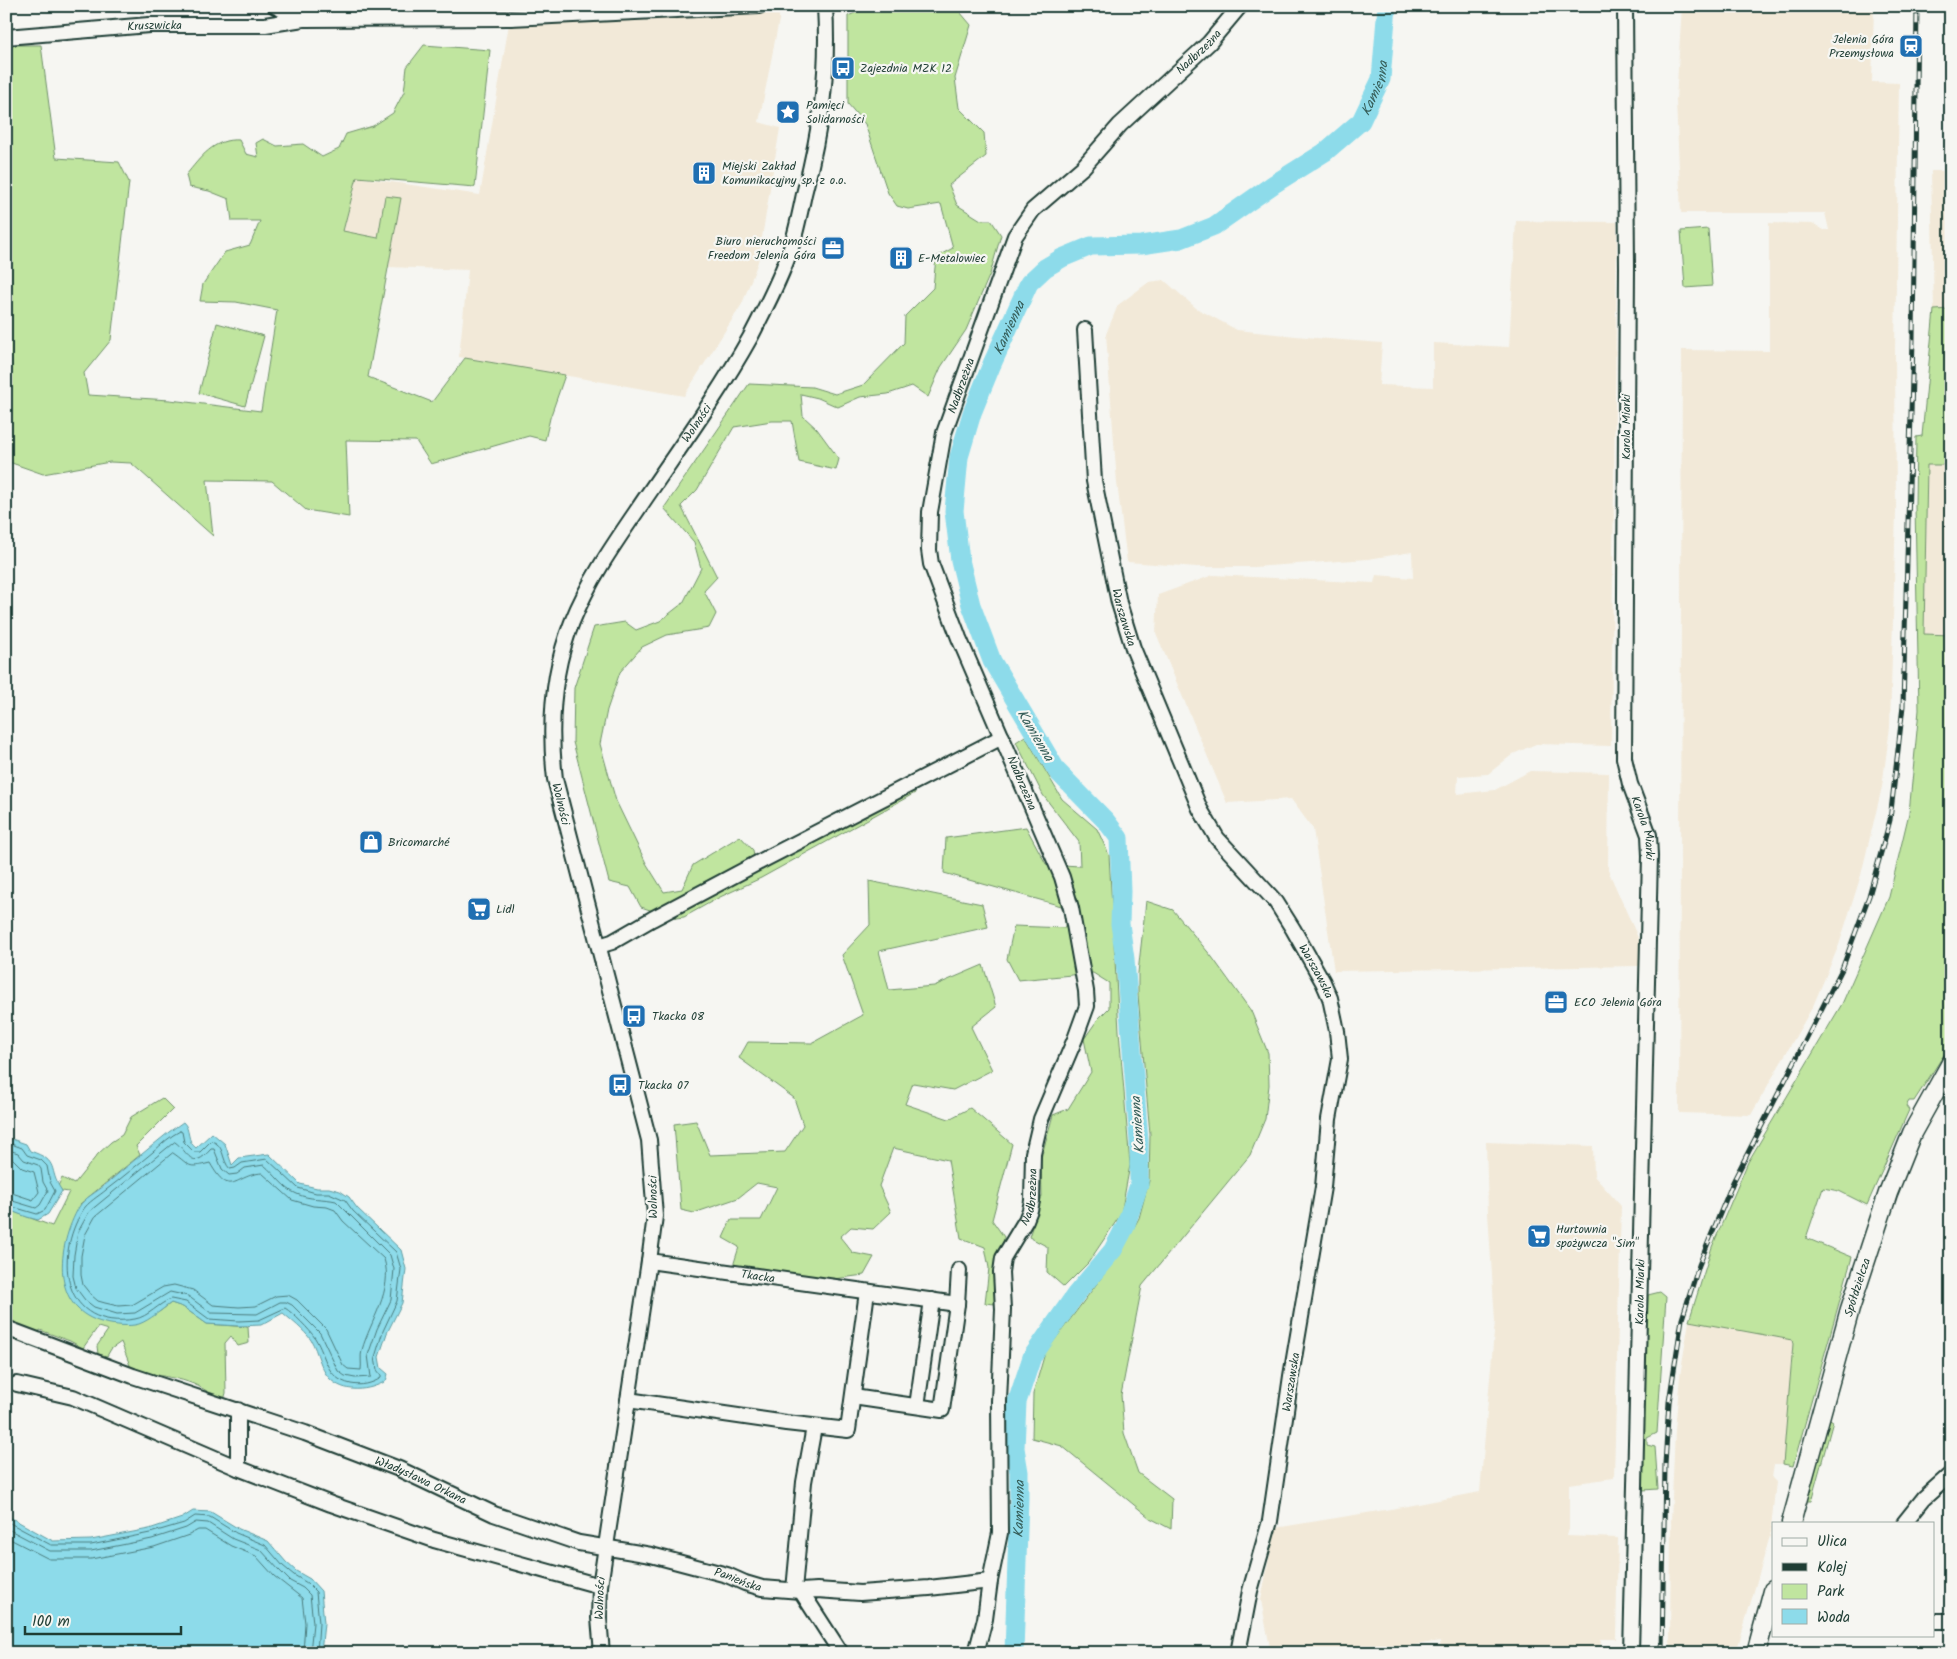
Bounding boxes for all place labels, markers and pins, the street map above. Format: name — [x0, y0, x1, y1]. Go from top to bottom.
place label: Jelenia Góra Przemysłowa — [1829, 30, 1894, 63]
station icon: Jelenia Góra Przemysłowa — [1898, 33, 1924, 59]
bus stop icon: Zajezdnia MZK 12 — [830, 55, 856, 81]
place label: Zajezdnia MZK 12 — [860, 59, 952, 78]
place label: Pamięci Solidarności — [806, 96, 865, 129]
place icon: Pamięci Solidarności — [775, 99, 801, 125]
place label: Miejski Zakład Komunikacyjny sp. z o.o. — [722, 157, 847, 190]
building icon: Miejski Zakład Komunikacyjny sp. z o.o. — [691, 160, 717, 186]
place label: Biuro nieruchomości Freedom Jelenia Góra — [708, 232, 817, 265]
office icon: Biuro nieruchomości Freedom Jelenia Góra — [820, 235, 846, 261]
building icon: E-Metalowiec — [888, 245, 914, 271]
place label: E-Metalowiec — [918, 249, 986, 268]
shop icon: Bricomarché — [358, 829, 384, 855]
place label: Bricomarché — [388, 833, 450, 852]
supermarket icon: Lidl — [466, 896, 492, 922]
place label: Lidl — [496, 900, 514, 919]
office icon: ECO Jelenia Góra — [1543, 989, 1569, 1015]
place label: ECO Jelenia Góra — [1574, 993, 1662, 1012]
bus stop icon: Tkacka 08 — [621, 1003, 647, 1029]
place label: Tkacka 08 — [652, 1007, 705, 1026]
bus stop icon: Tkacka 07 — [607, 1072, 633, 1098]
place label: Tkacka 07 — [638, 1076, 689, 1095]
place label: Hurtownia spożywcza "Sim" — [1556, 1220, 1639, 1253]
supermarket icon: Hurtownia spożywcza "Sim" — [1526, 1223, 1552, 1249]

